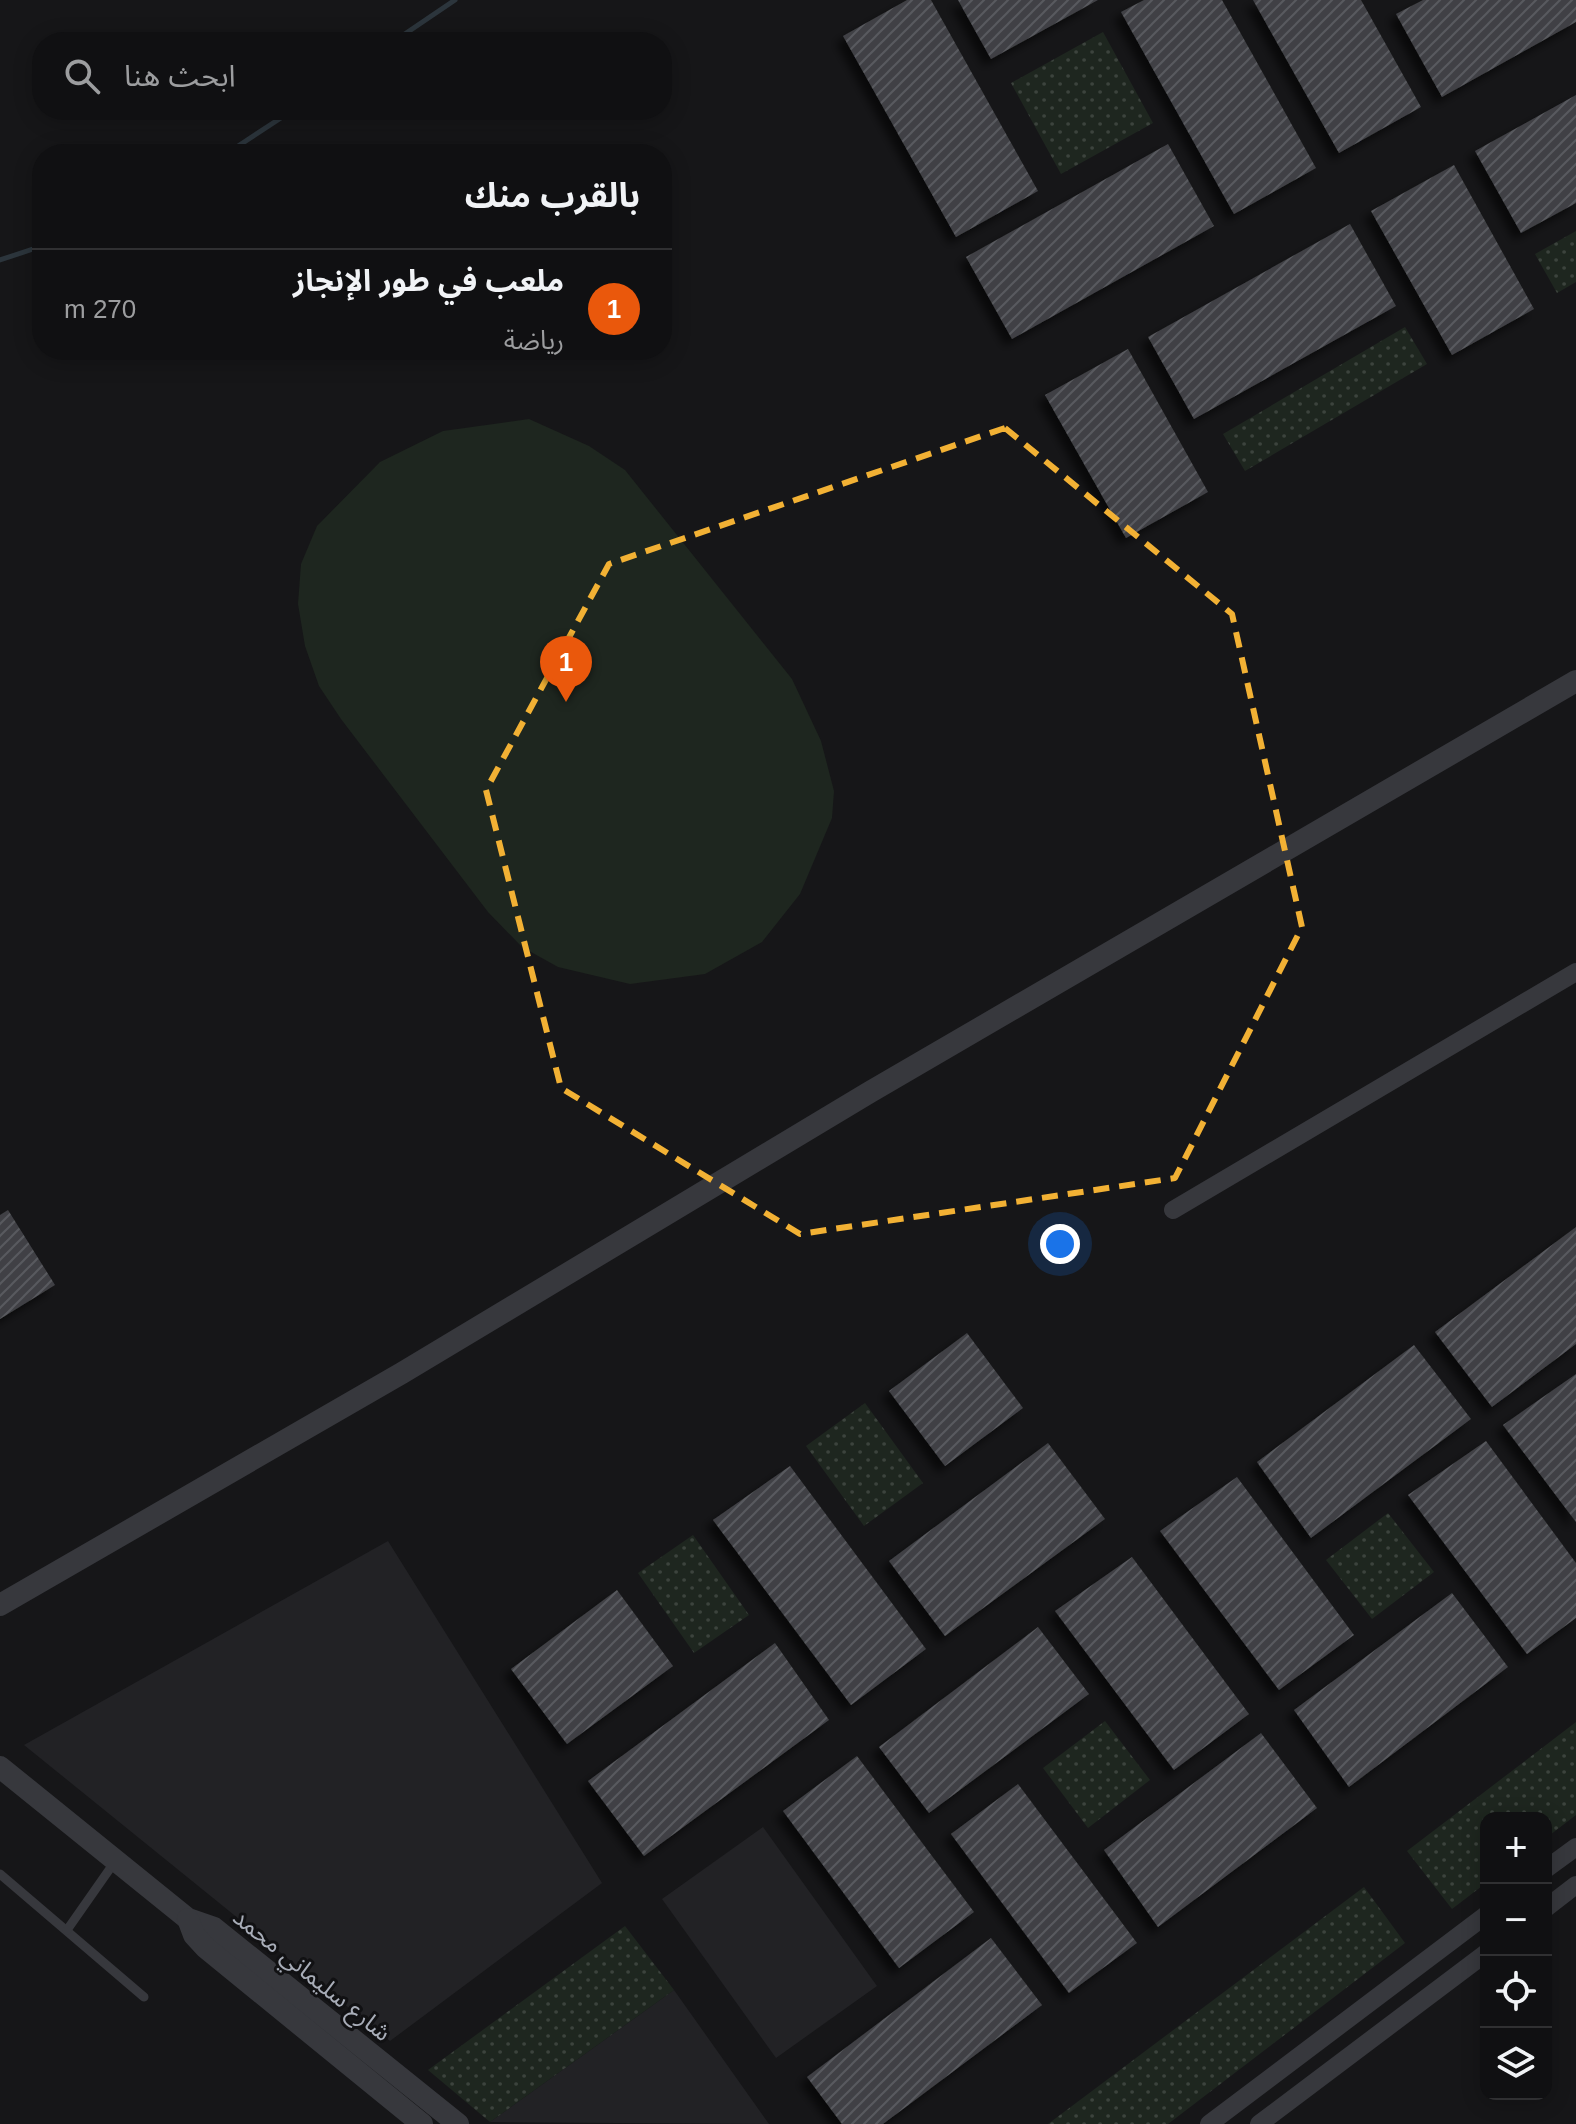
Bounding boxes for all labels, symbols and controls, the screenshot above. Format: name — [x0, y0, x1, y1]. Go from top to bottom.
search box — [32, 32, 672, 120]
icon: search — [60, 54, 104, 98]
text: ابحث هنا — [124, 59, 236, 92]
text: بالقرب منك — [465, 176, 640, 214]
text: ملعب في طور الإنجاز — [293, 264, 564, 297]
text: 270 m — [64, 294, 136, 324]
text: 1 — [607, 294, 621, 324]
text: رياضة — [504, 325, 564, 355]
pin: 1 — [540, 636, 592, 702]
your location — [1040, 1224, 1080, 1264]
map controls — [1480, 1812, 1552, 2100]
button: + — [1480, 1812, 1552, 1884]
button: − — [1480, 1884, 1552, 1956]
street label: شارع سليماني محمد — [225, 1903, 396, 2051]
button: locate — [1480, 1956, 1552, 2028]
button: layers — [1480, 2028, 1552, 2100]

